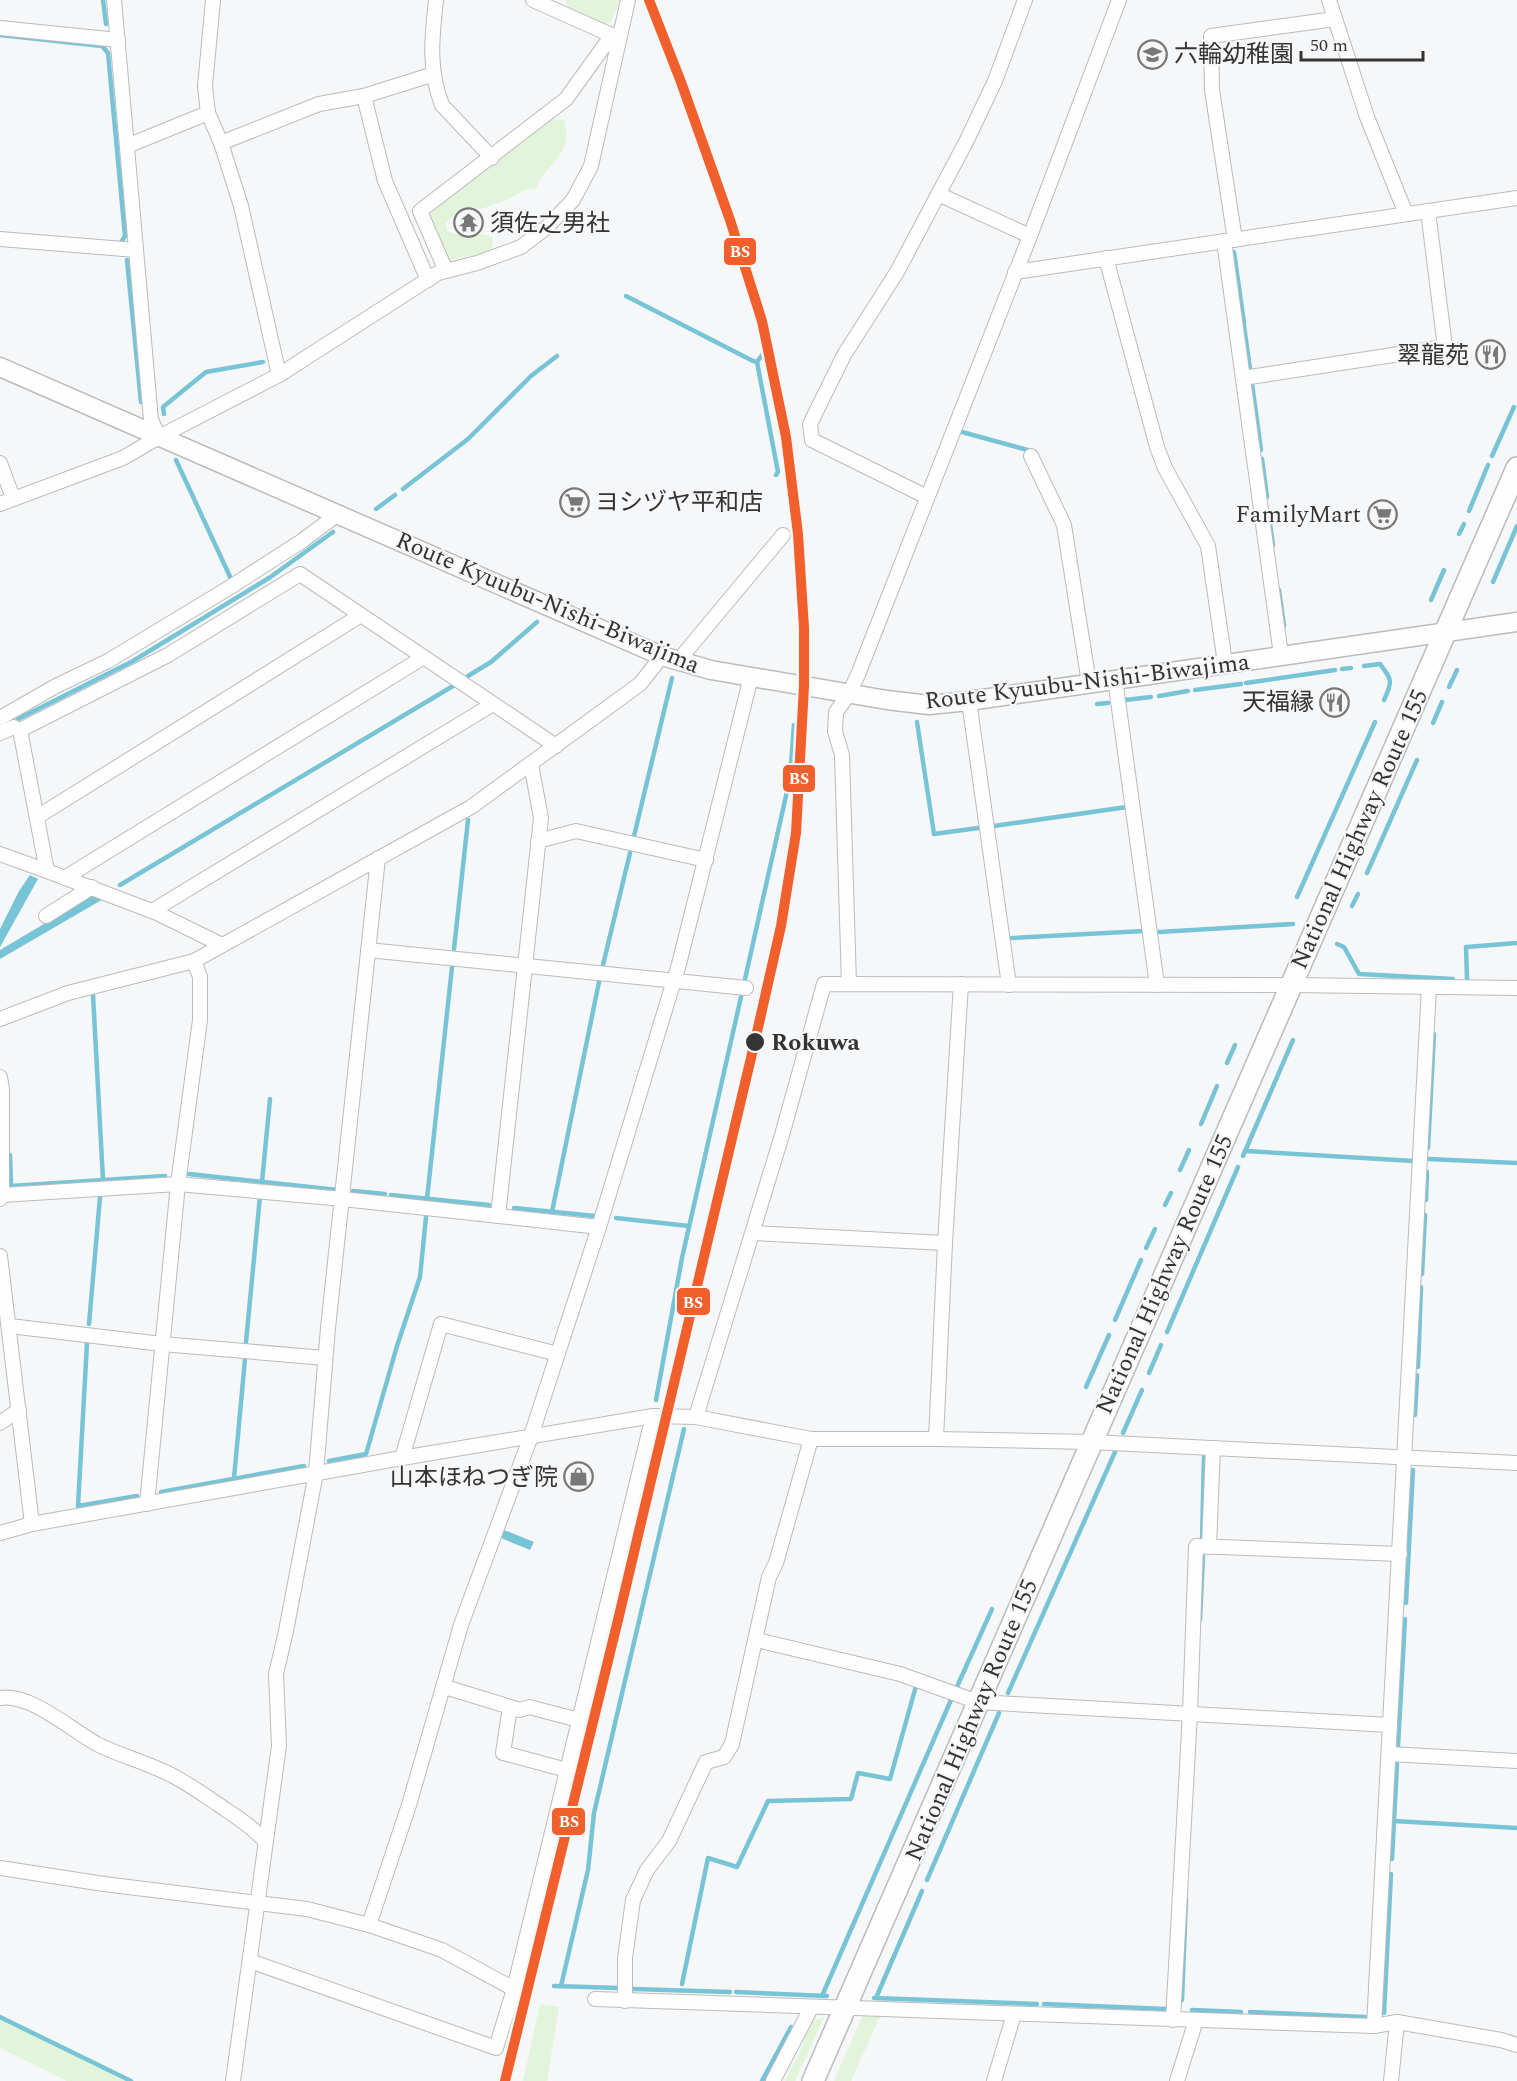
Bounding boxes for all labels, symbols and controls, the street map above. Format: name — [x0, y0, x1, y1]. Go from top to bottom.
scale bar — [1301, 24, 1422, 62]
text: 50 m — [1310, 32, 1348, 59]
place label: 六輪幼稚園 — [1174, 37, 1294, 73]
school or university icon: 六輪幼稚園 — [1137, 38, 1169, 70]
place label: 須佐之男社 — [490, 206, 610, 242]
temple icon: 須佐之男社 — [453, 207, 485, 239]
line badge: BS — [723, 237, 757, 266]
text: BS — [730, 240, 750, 264]
place label: 翠龍苑 — [1397, 338, 1469, 374]
restaurant icon: 翠龍苑 — [1474, 339, 1506, 371]
place label: ヨシヅヤ平和店 — [595, 485, 763, 521]
supermarket icon: ヨシヅヤ平和店 — [558, 486, 590, 518]
place label: FamilyMart — [1236, 497, 1361, 533]
supermarket icon: FamilyMart — [1366, 498, 1398, 530]
street label: Route Kyuubu-Nishi-Biwajima — [390, 522, 705, 683]
street label: Route Kyuubu-Nishi-Biwajima — [923, 644, 1252, 720]
street label: National Highway Route 155 — [1282, 684, 1438, 975]
place label: 天福縁 — [1242, 685, 1314, 721]
restaurant icon: 天福縁 — [1319, 686, 1351, 718]
line badge: BS — [782, 764, 816, 793]
text: BS — [789, 767, 809, 791]
place label: Rokuwa — [771, 1025, 861, 1061]
marker: Rokuwa — [744, 1031, 766, 1053]
street label: National Highway Route 155 — [1087, 1129, 1243, 1420]
line badge: BS — [676, 1287, 711, 1316]
text: BS — [683, 1291, 703, 1315]
place label: 山本ほねつぎ院 — [390, 1460, 558, 1496]
shop icon: 山本ほねつぎ院 — [563, 1461, 595, 1493]
street label: National Highway Route 155 — [896, 1574, 1048, 1867]
line badge: BS — [551, 1807, 586, 1836]
text: BS — [559, 1810, 579, 1834]

